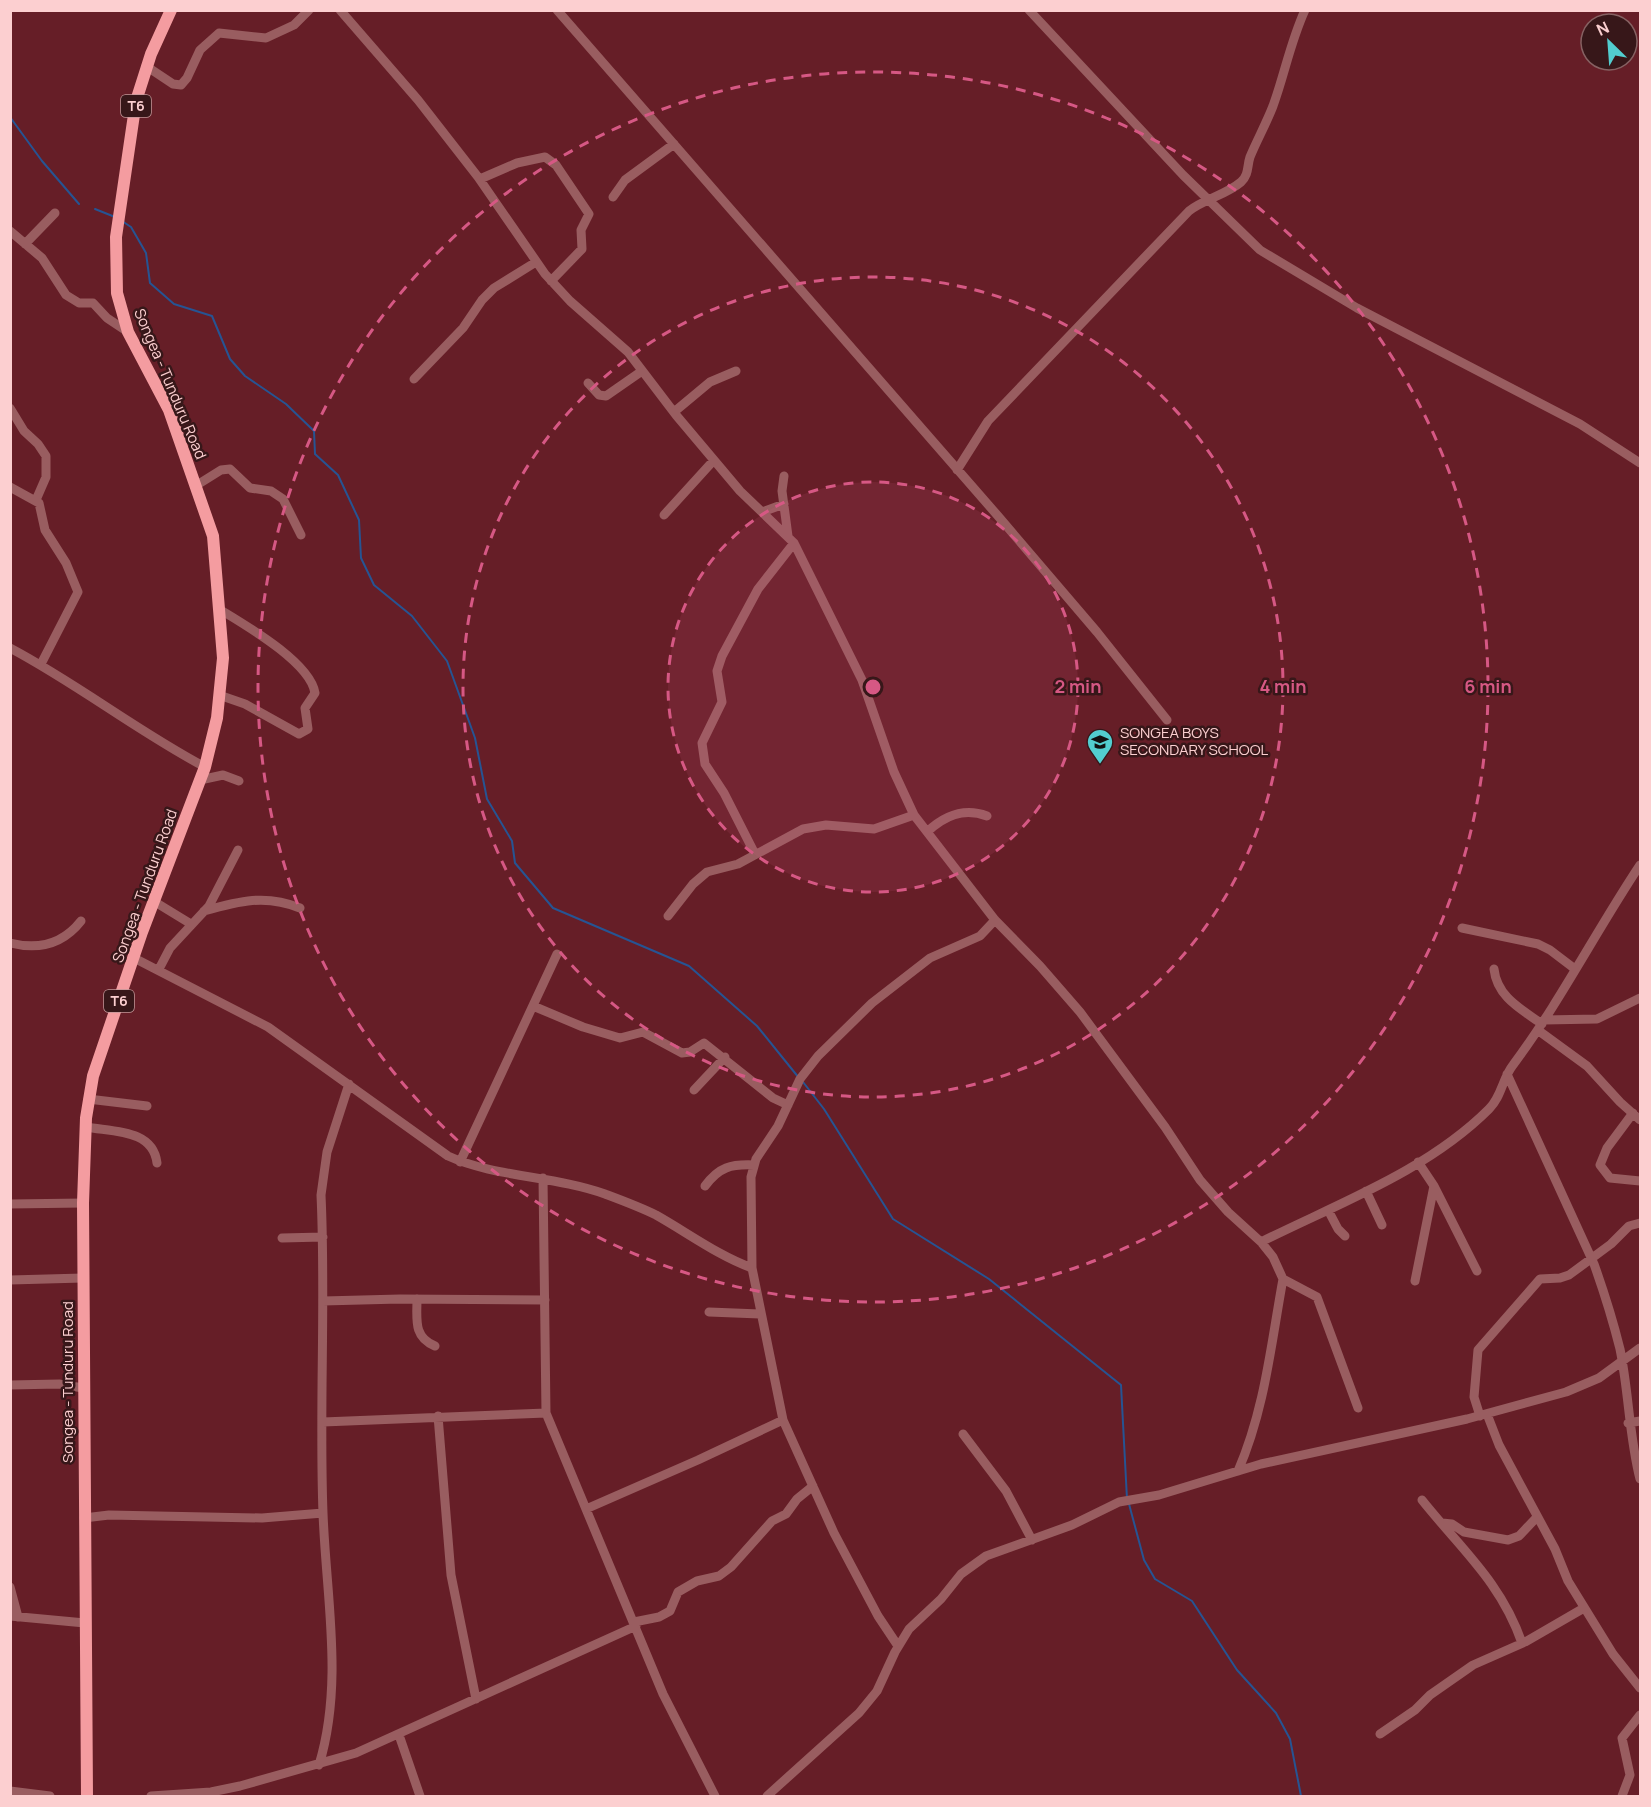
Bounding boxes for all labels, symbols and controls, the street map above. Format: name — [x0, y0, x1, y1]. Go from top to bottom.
north arrow — [1579, 12, 1639, 72]
text: N — [1593, 16, 1613, 41]
road number: T6 — [121, 95, 151, 117]
street label: Songea - Tunduru Road — [129, 305, 212, 462]
text: 2 min — [1055, 674, 1101, 698]
text: 4 min — [1259, 674, 1307, 698]
text: 6 min — [1464, 674, 1512, 698]
centre of rings — [863, 677, 883, 697]
place label: SONGEA BOYS SECONDARY SCHOOL — [1120, 722, 1269, 760]
school or university icon: SONGEA BOYS SECONDARY SCHOOL — [1085, 727, 1115, 765]
street label: Songea - Tunduru Road — [107, 806, 182, 965]
road number: T6 — [104, 990, 134, 1012]
street label: Songea - Tunduru Road — [57, 1301, 78, 1463]

